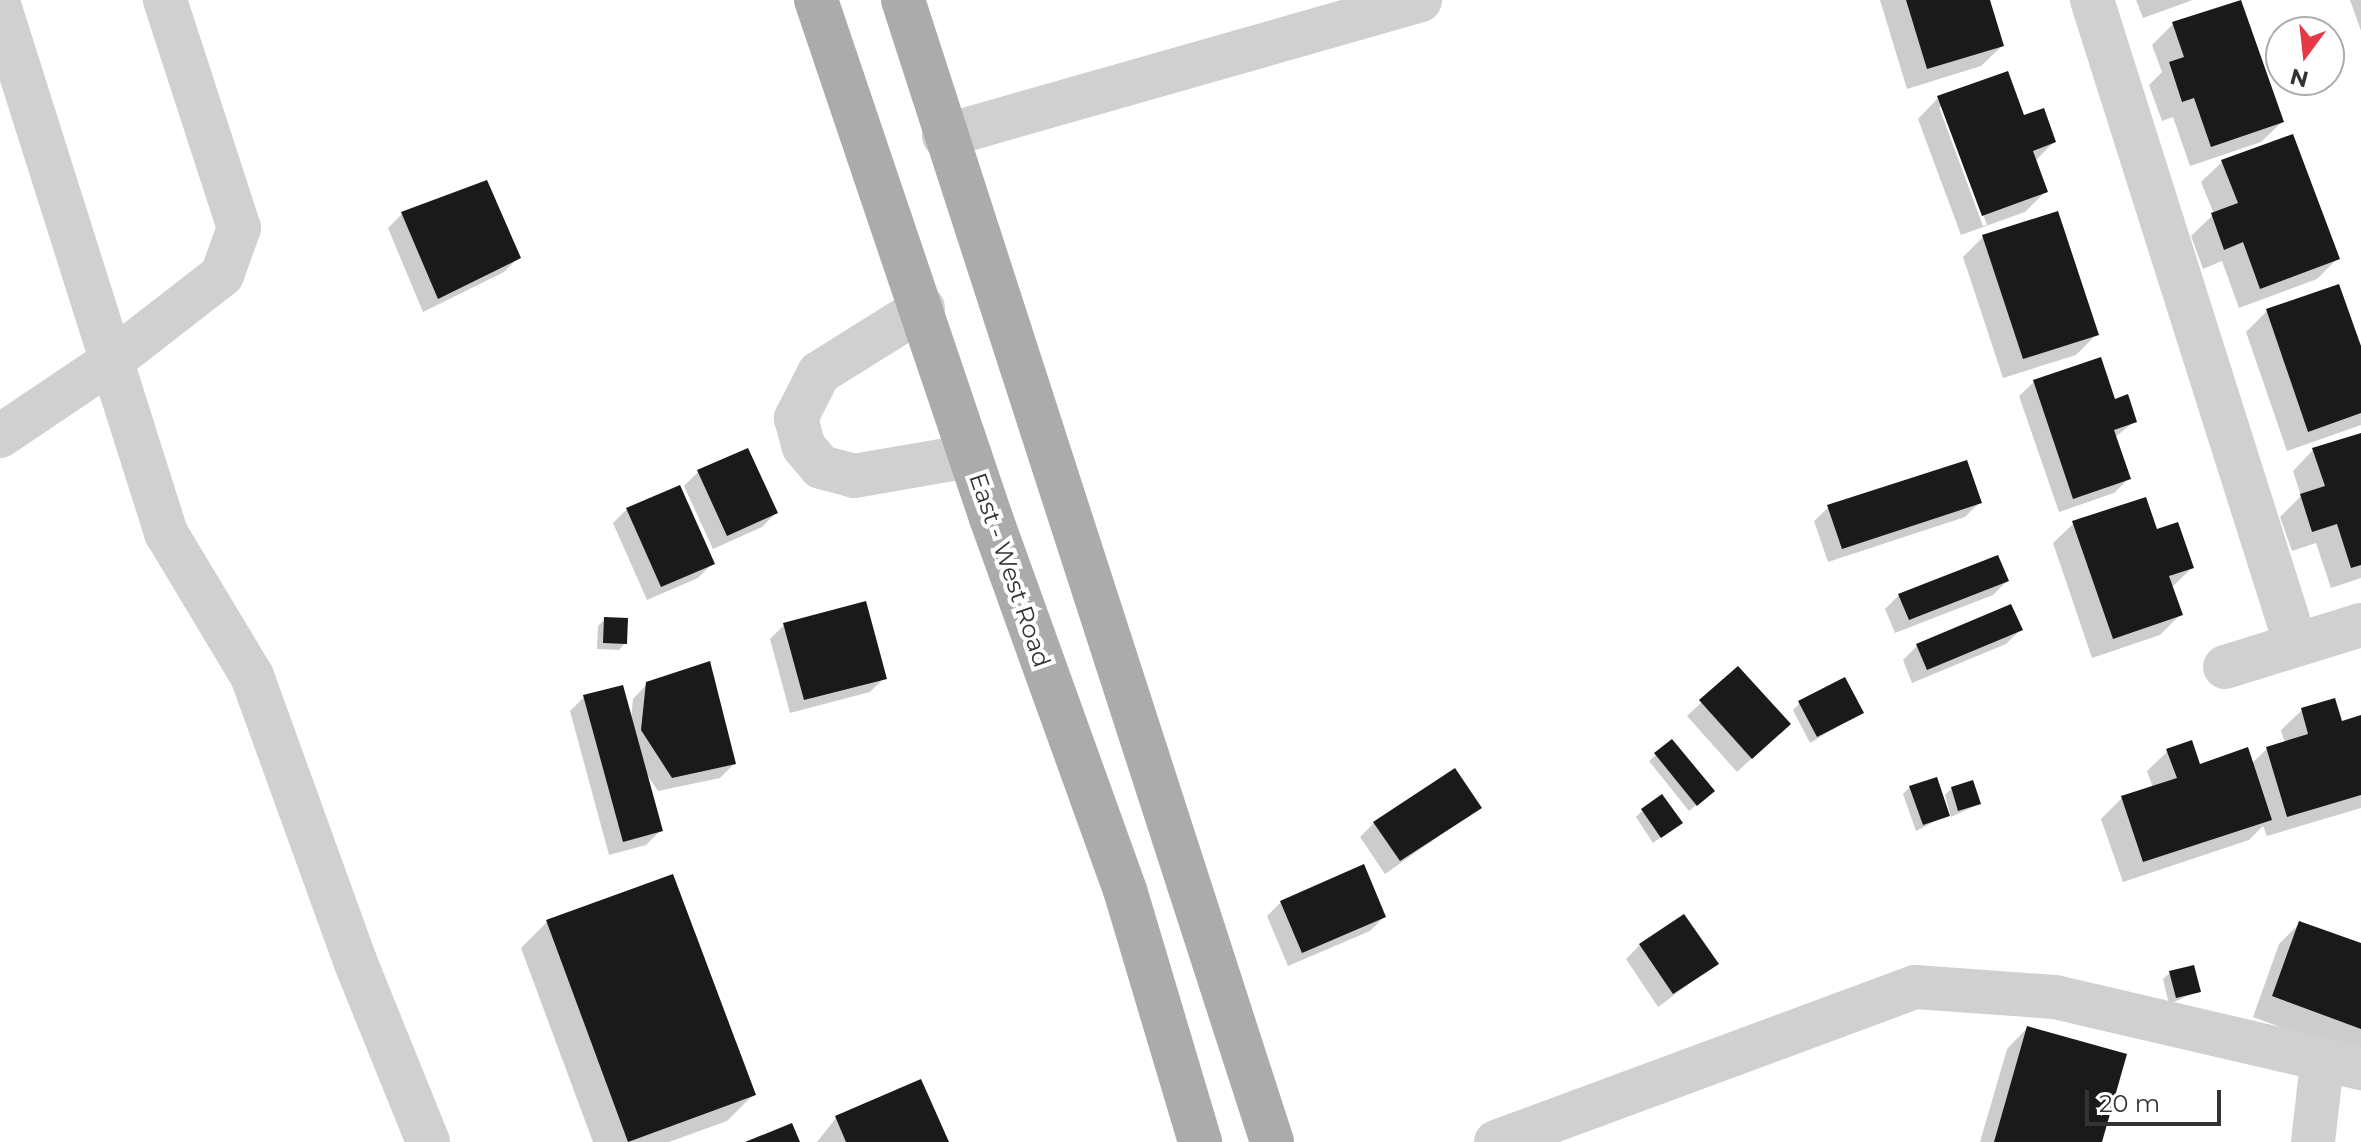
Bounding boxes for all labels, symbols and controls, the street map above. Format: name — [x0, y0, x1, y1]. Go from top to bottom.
north arrow — [2265, 16, 2345, 96]
text: N — [2287, 62, 2311, 93]
street label: East - West Road — [963, 469, 1057, 671]
scale bar — [2089, 1074, 2225, 1124]
text: 20 m — [2099, 1089, 2160, 1118]

